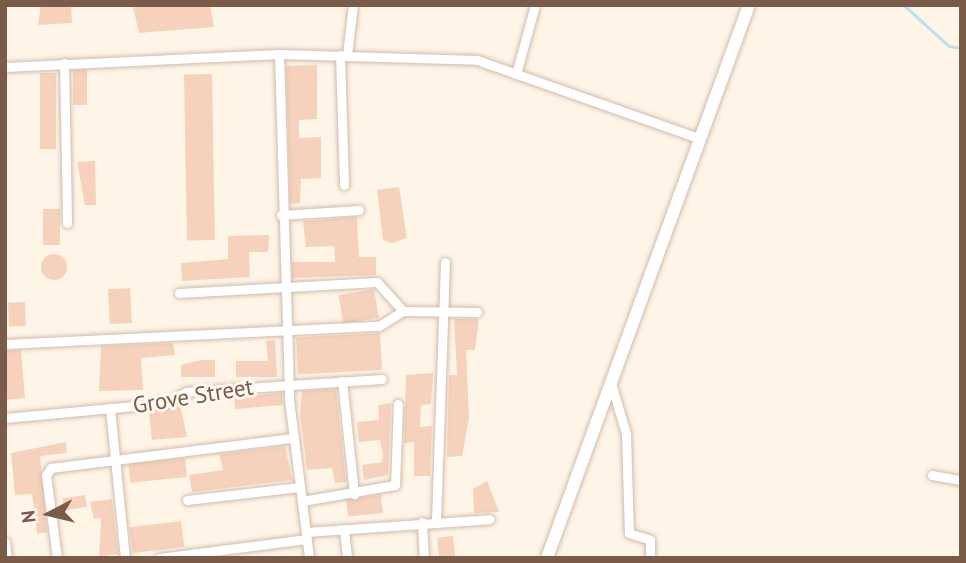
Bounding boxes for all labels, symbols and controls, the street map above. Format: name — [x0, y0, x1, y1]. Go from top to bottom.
street label: Grove Street — [131, 373, 255, 419]
north arrow — [14, 479, 84, 549]
text: N — [15, 509, 41, 524]

